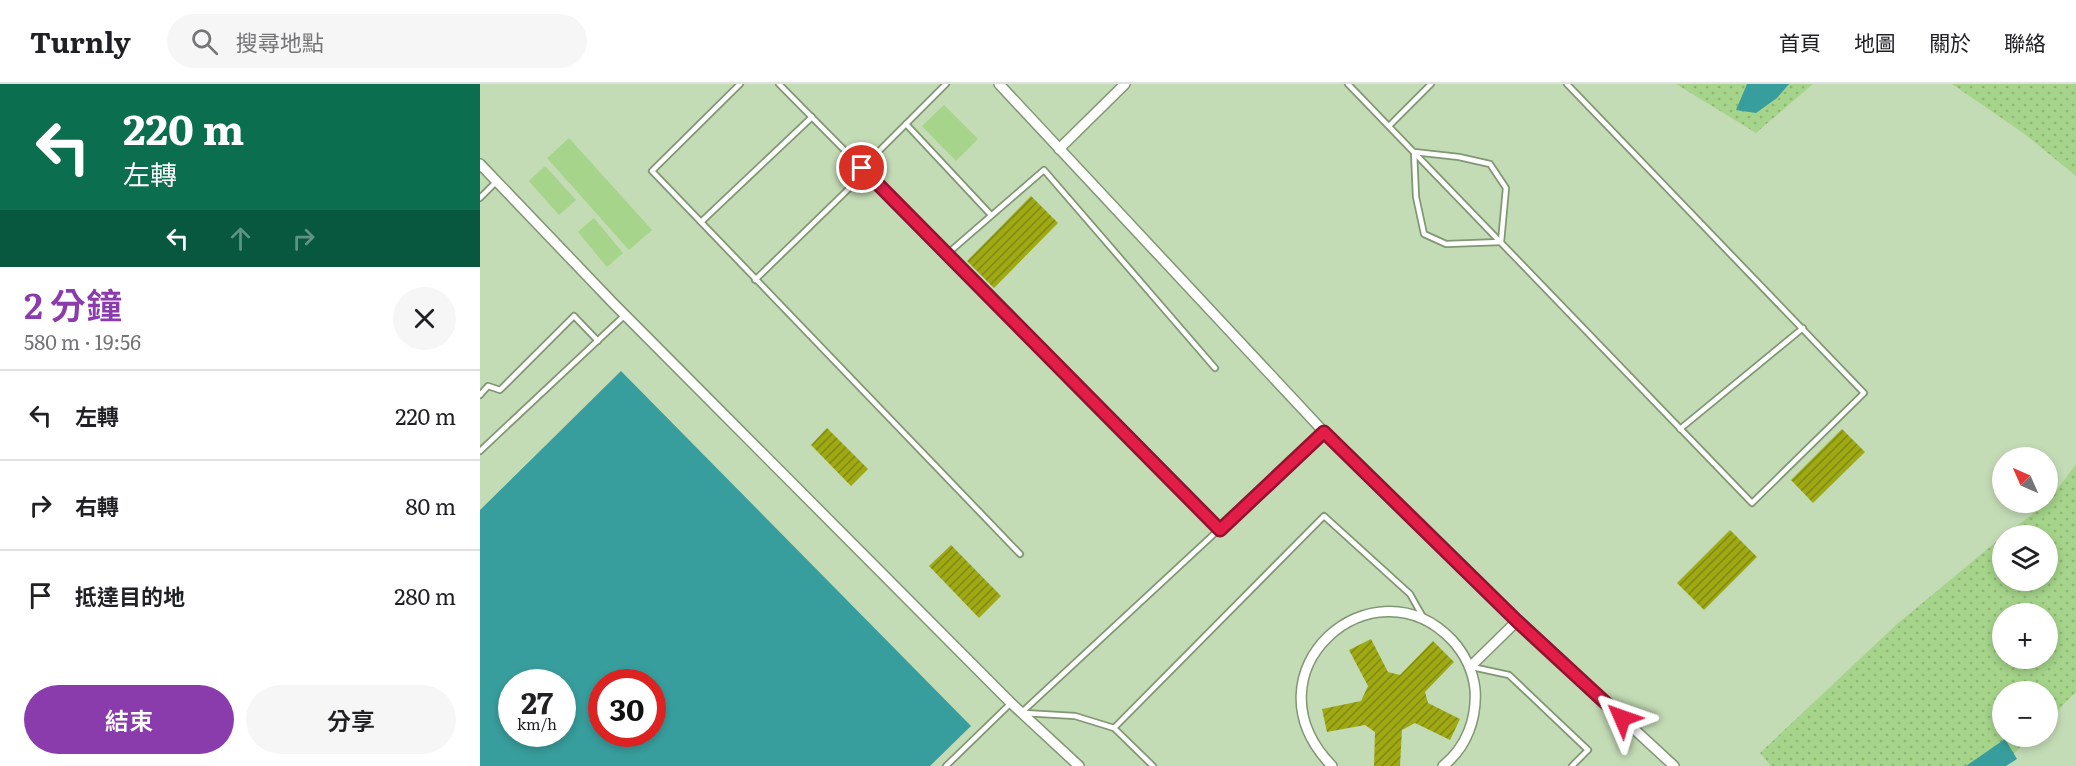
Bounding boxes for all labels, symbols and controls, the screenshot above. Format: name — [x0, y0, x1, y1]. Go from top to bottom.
search box — [167, 14, 587, 68]
text: Turnly — [30, 20, 131, 62]
icon: search — [188, 25, 221, 58]
text: 搜尋地點 — [236, 25, 324, 58]
text: 首頁 — [1779, 26, 1821, 57]
text: 地圖 — [1854, 26, 1896, 57]
text: 關於 — [1929, 26, 1971, 57]
text: 聯絡 — [2004, 26, 2046, 57]
text: 220 m — [123, 96, 244, 158]
icon: left — [24, 108, 102, 186]
pin — [836, 142, 887, 193]
icon: arrive — [845, 151, 878, 184]
text: 左轉 — [123, 153, 177, 193]
icon: left — [161, 222, 194, 255]
icon: ahead — [224, 222, 257, 255]
icon: right — [287, 222, 320, 255]
text: 2 分鐘 — [24, 277, 122, 330]
button: close — [393, 287, 456, 350]
text: 580 m · 19:56 — [24, 326, 141, 356]
icon: left — [24, 399, 57, 432]
text: 左轉 — [75, 399, 119, 432]
text: 220 m — [395, 399, 456, 432]
north arrow — [1992, 447, 2058, 513]
map controls — [1992, 447, 2058, 747]
icon: right — [24, 489, 57, 522]
text: 右轉 — [75, 489, 119, 522]
text: 80 m — [405, 489, 456, 522]
button: layers — [1992, 525, 2058, 591]
icon: arrive — [24, 579, 57, 612]
text: 抵達目的地 — [75, 579, 185, 612]
text: 280 m — [394, 579, 456, 612]
button: + — [1992, 603, 2058, 669]
speed limit sign: 30 — [588, 669, 666, 747]
text: 27 — [521, 679, 553, 723]
button: − — [1992, 681, 2058, 747]
button: 結束 — [24, 685, 234, 754]
button: 分享 — [246, 685, 456, 754]
position arrow — [1590, 686, 1654, 750]
text: km/h — [517, 712, 557, 735]

